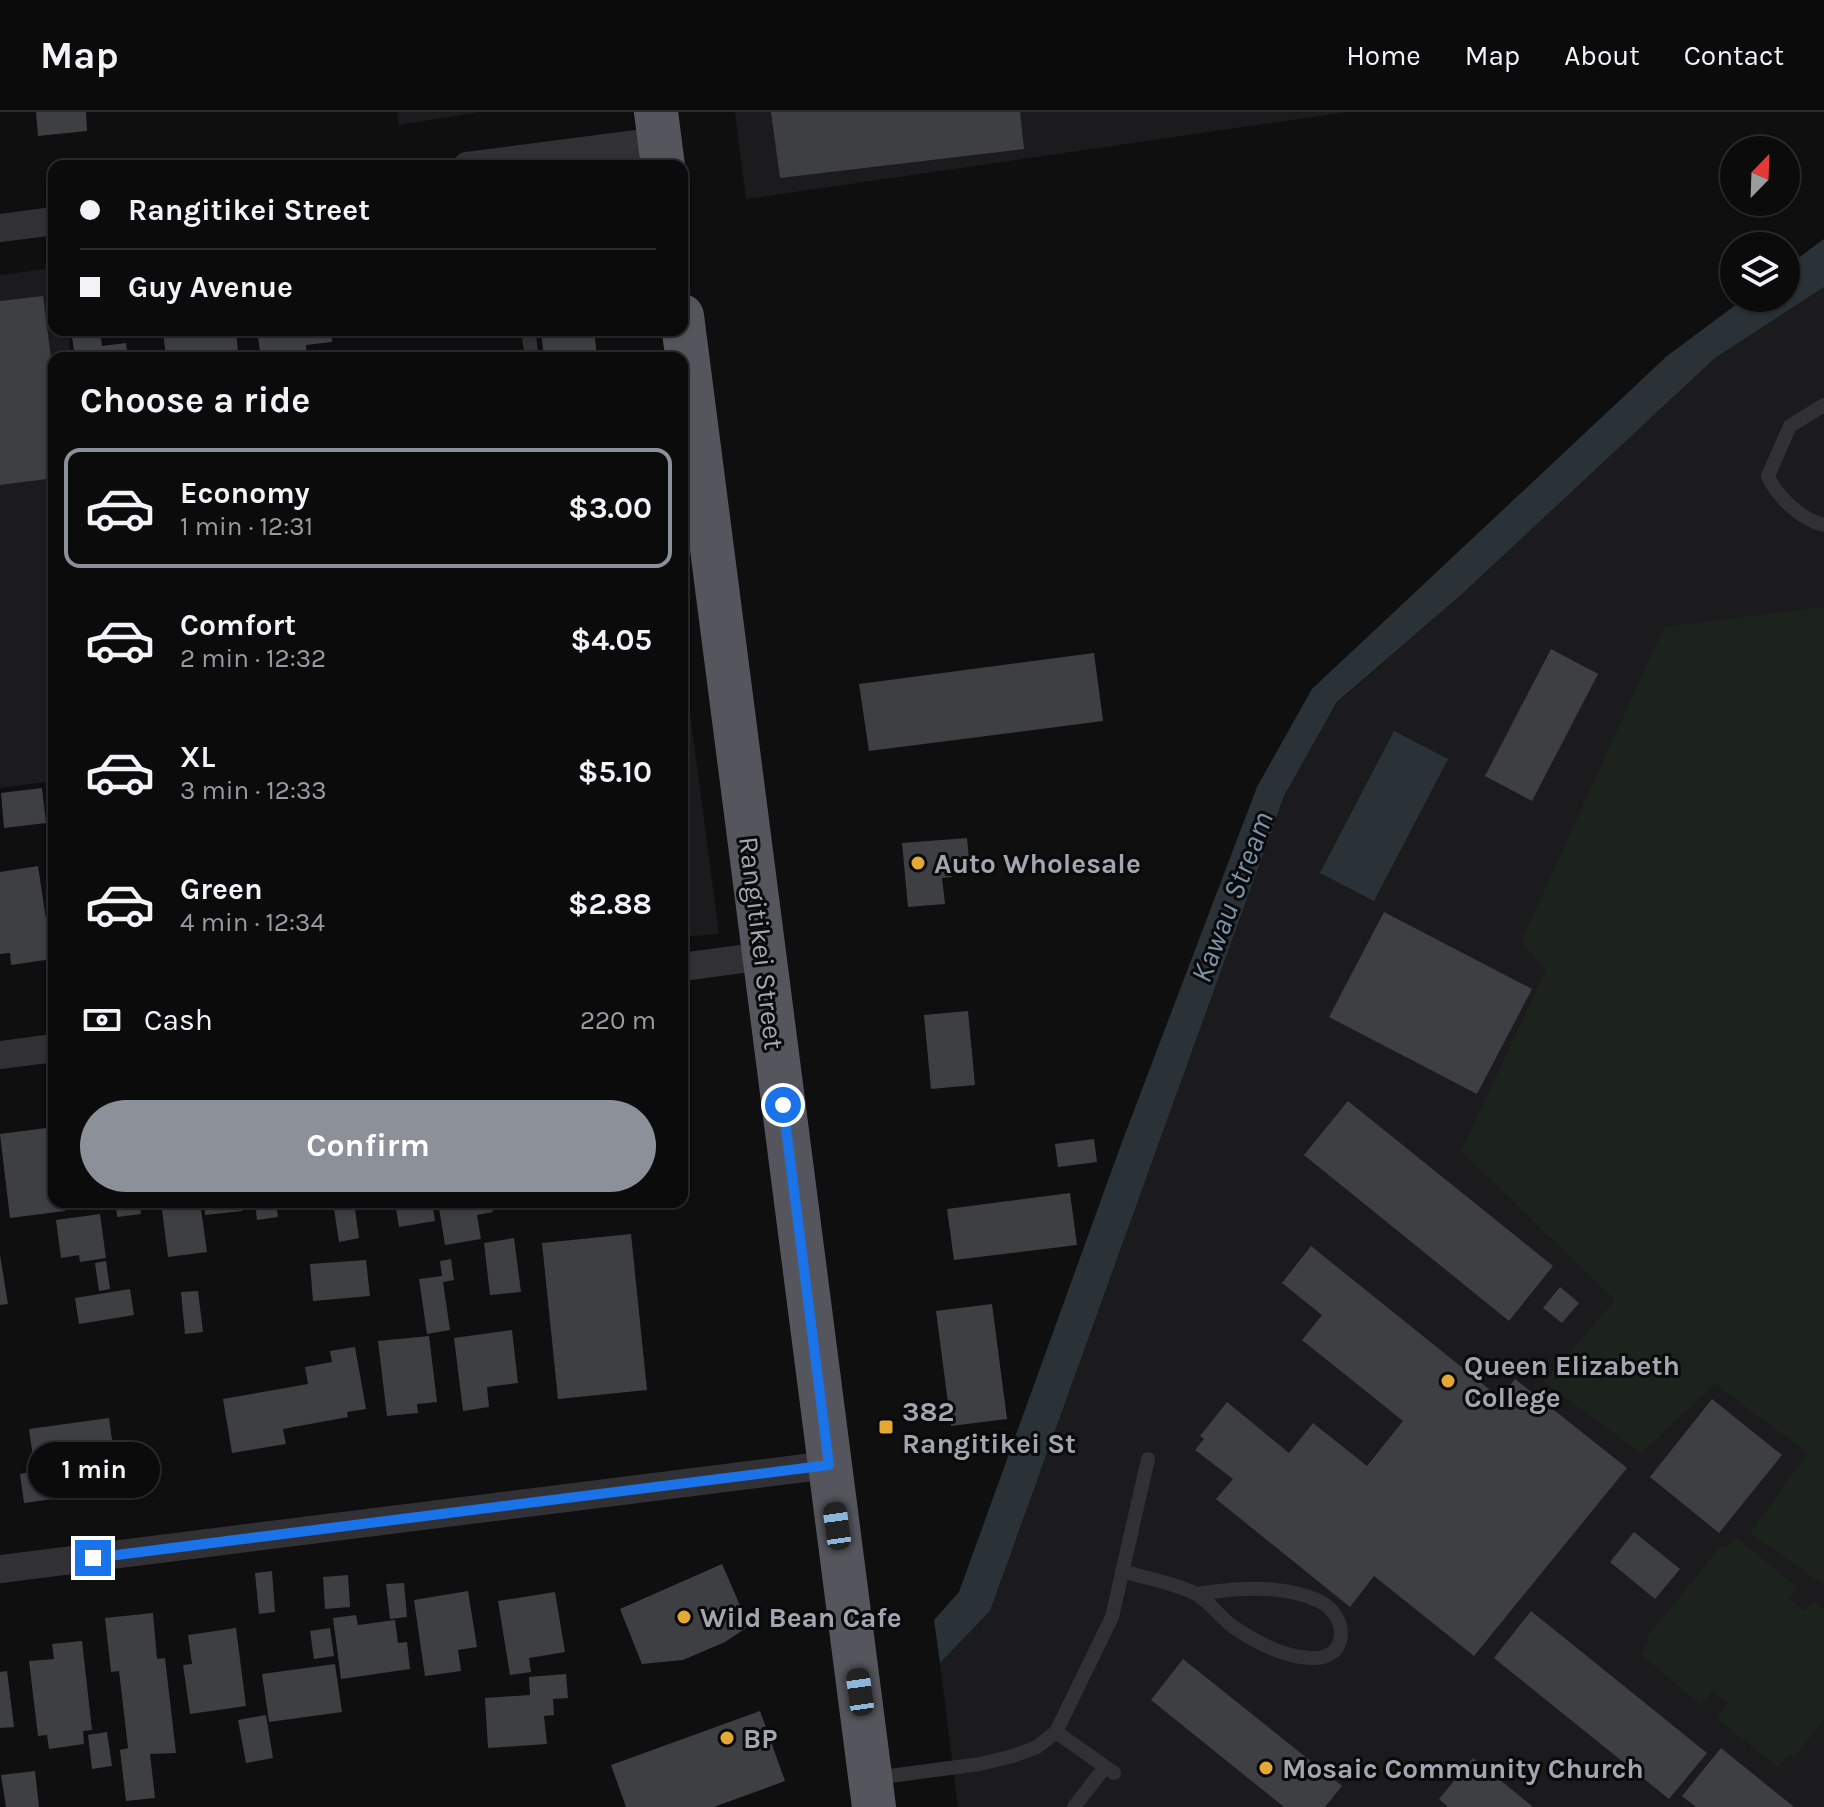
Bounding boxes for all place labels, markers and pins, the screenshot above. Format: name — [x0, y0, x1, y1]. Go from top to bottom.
place label: Auto Wholesale — [934, 847, 1141, 880]
marker: Auto Wholesale — [909, 854, 927, 872]
place label: Queen Elizabeth College — [1464, 1349, 1680, 1414]
marker: Queen Elizabeth College — [1439, 1372, 1457, 1390]
place label: 382 Rangitikei St — [902, 1395, 1076, 1460]
marker: 382 Rangitikei St — [877, 1418, 895, 1436]
place label: Wild Bean Cafe — [700, 1601, 902, 1634]
marker: Wild Bean Cafe — [675, 1608, 693, 1626]
place label: BP — [743, 1722, 777, 1755]
marker: BP — [718, 1729, 736, 1747]
place label: Mosaic Community Church — [1282, 1752, 1644, 1785]
marker: Mosaic Community Church — [1257, 1759, 1275, 1777]

